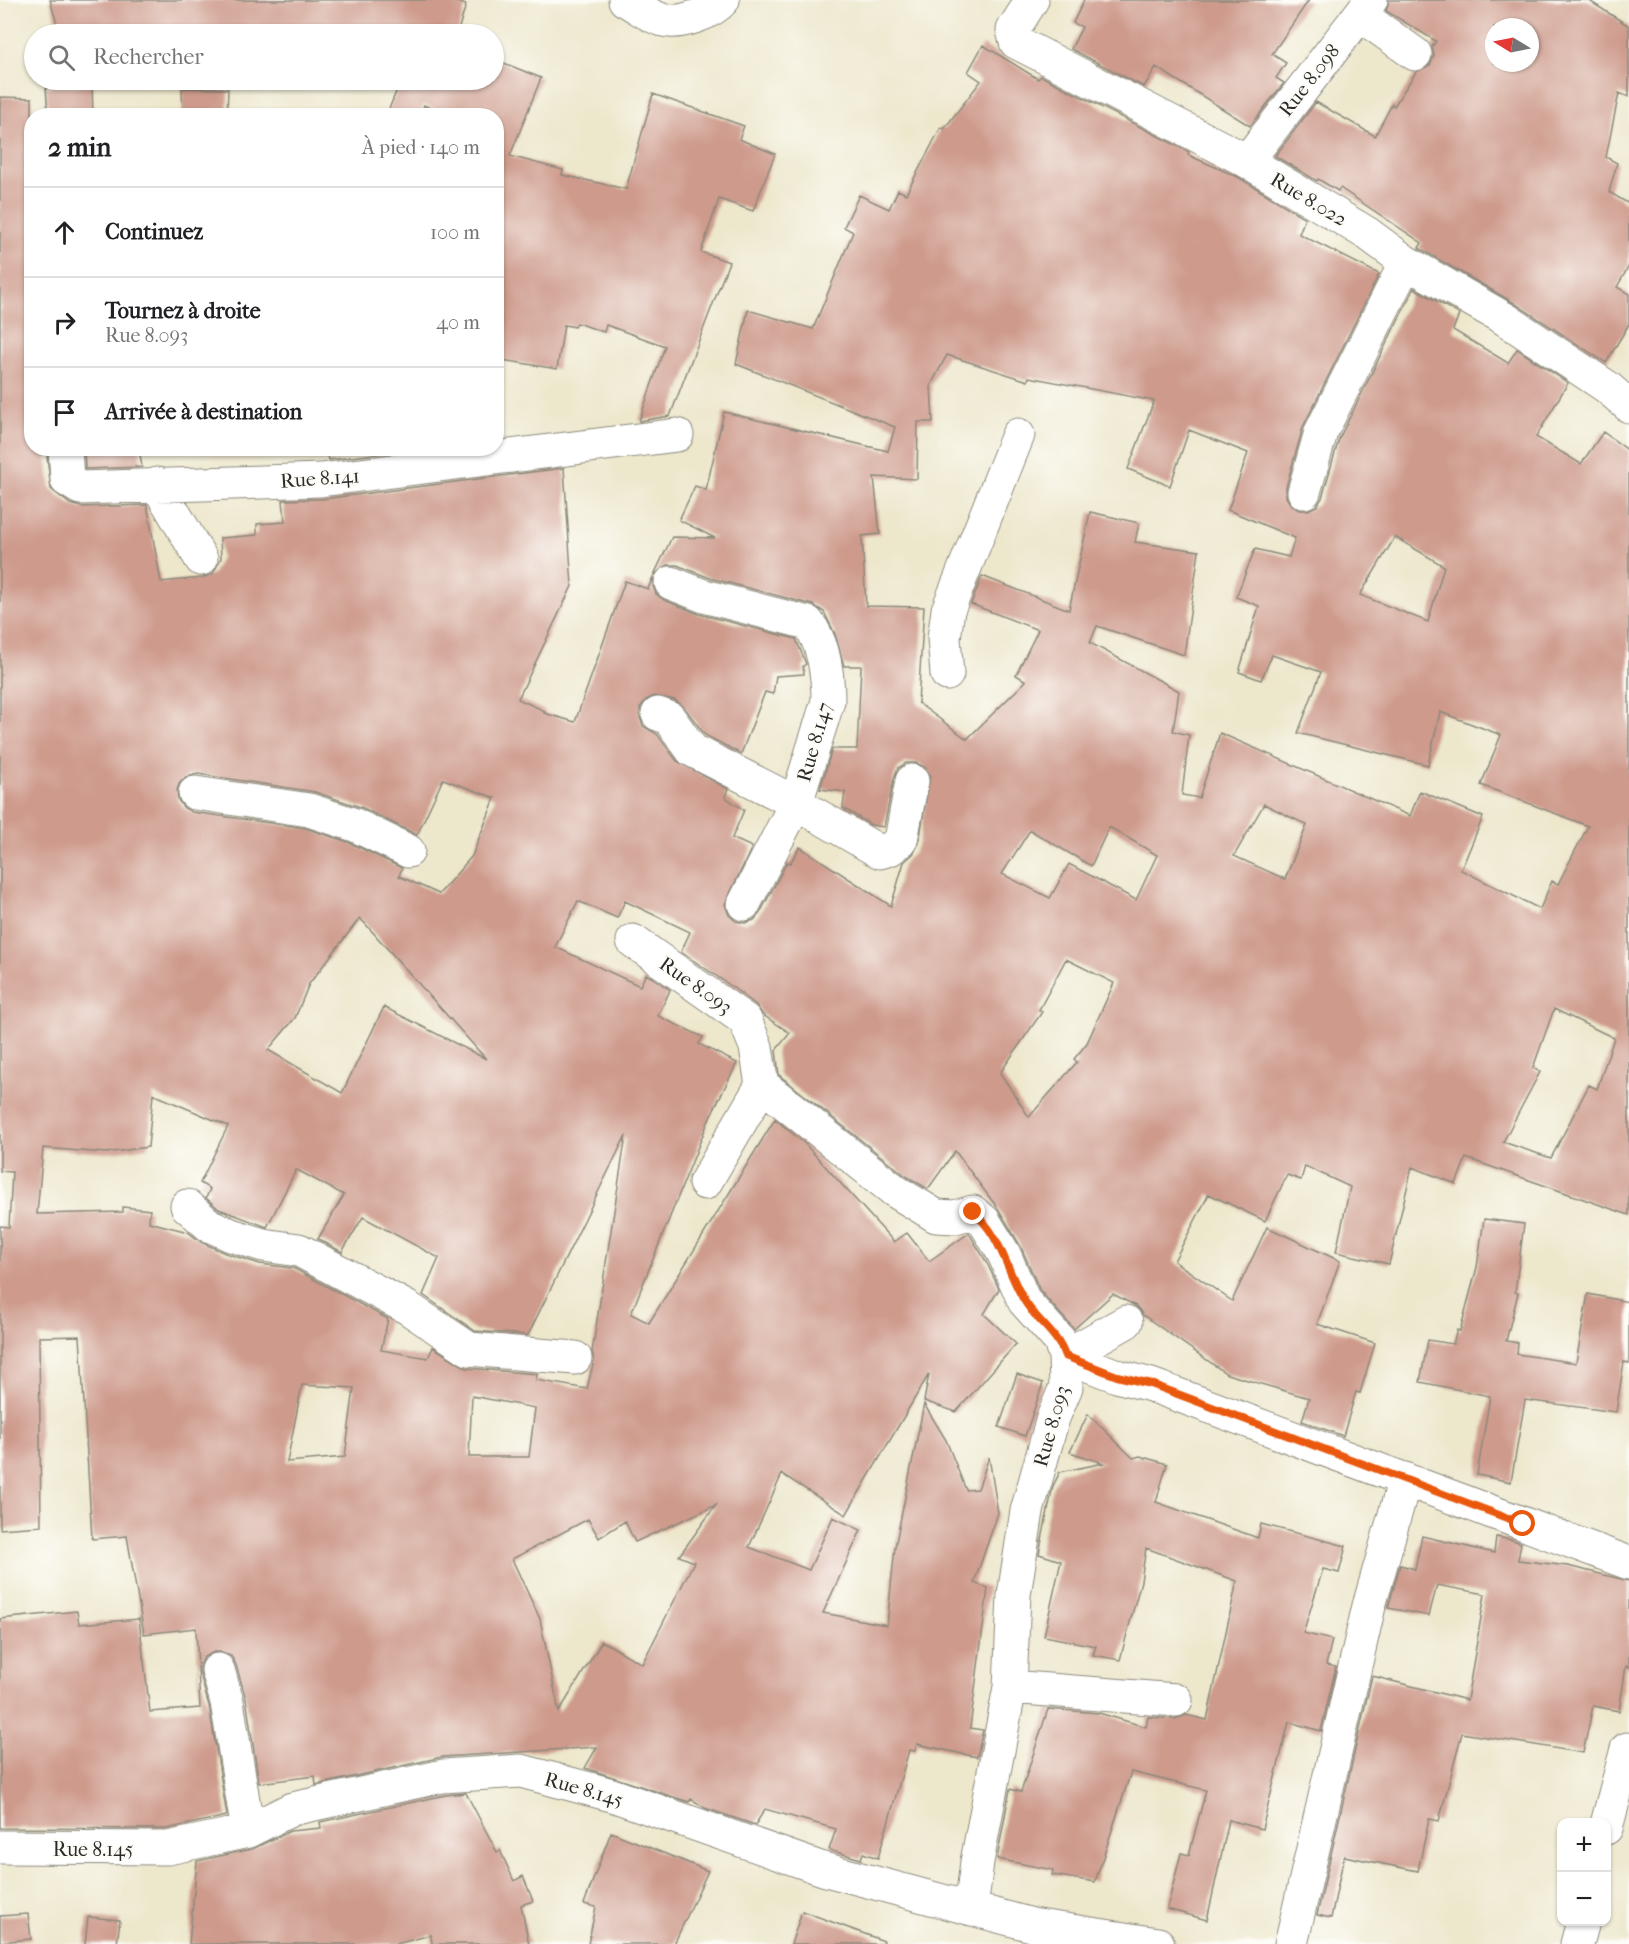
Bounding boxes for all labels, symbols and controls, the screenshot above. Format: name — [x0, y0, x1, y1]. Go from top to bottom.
north arrow — [1485, 18, 1539, 72]
search box — [24, 24, 504, 90]
street label: Rue 8.098 — [1274, 40, 1345, 121]
icon: search — [45, 41, 78, 74]
text: Rechercher — [93, 44, 204, 70]
text: 2 min — [48, 132, 111, 163]
text: À pied · 140 m — [362, 136, 480, 159]
street label: Rue 8.022 — [1266, 168, 1351, 231]
icon: ahead — [48, 216, 81, 249]
text: Continuez — [105, 219, 203, 245]
text: 100 m — [430, 221, 480, 244]
text: Tournez à droite — [105, 298, 261, 324]
icon: right — [48, 306, 81, 339]
text: 40 m — [436, 311, 480, 334]
text: Rue 8.093 — [105, 324, 188, 347]
icon: arrive — [48, 396, 81, 429]
text: Arrivée à destination — [105, 399, 302, 425]
street label: Rue 8.141 — [280, 464, 361, 493]
street label: Rue 8.147 — [792, 699, 837, 784]
street label: Rue 8.093 — [655, 952, 736, 1019]
route end — [959, 1198, 985, 1224]
street label: Rue 8.093 — [1029, 1383, 1074, 1469]
route start — [1509, 1510, 1535, 1536]
street label: Rue 8.145 — [542, 1767, 626, 1812]
map controls — [1557, 1818, 1611, 1926]
button: + — [1557, 1818, 1611, 1872]
street label: Rue 8.145 — [53, 1838, 133, 1861]
button: − — [1557, 1872, 1611, 1926]

